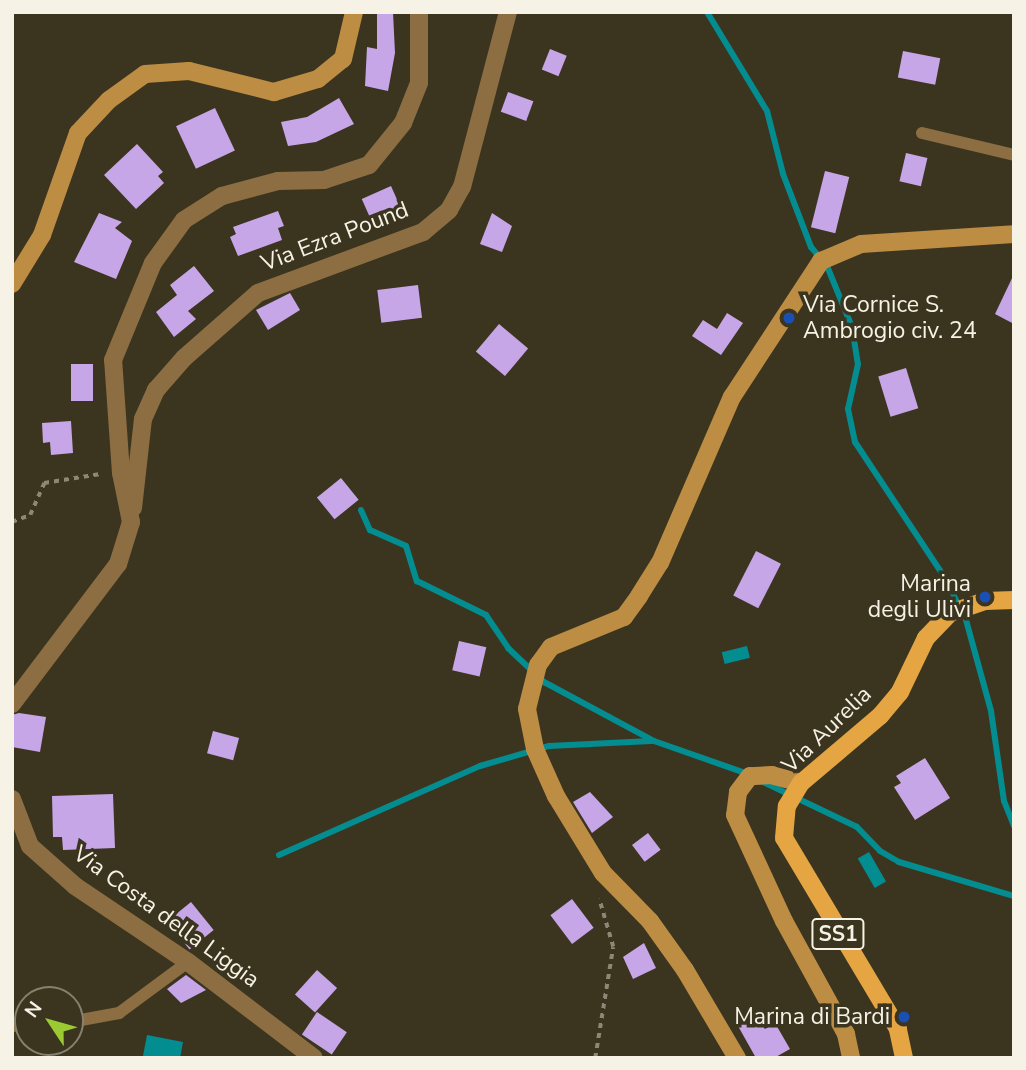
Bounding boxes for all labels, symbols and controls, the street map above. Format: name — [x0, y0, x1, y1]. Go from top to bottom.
street label: Via Ezra Pound — [257, 196, 413, 278]
place label: Via Cornice S. Ambrogio civ. 24 — [803, 291, 977, 345]
marker: Via Cornice S. Ambrogio civ. 24 — [781, 310, 797, 326]
place label: Marina degli Ulivi — [868, 570, 971, 624]
marker: Marina degli Ulivi — [977, 589, 993, 605]
street label: Via Aurelia — [777, 681, 877, 779]
street label: Via Costa della Liggia — [67, 840, 265, 994]
road number: SS1 — [810, 916, 866, 951]
north arrow — [14, 986, 84, 1056]
text: N — [19, 996, 48, 1023]
place label: Marina di Bardi — [734, 1003, 890, 1031]
marker: Marina di Bardi — [896, 1009, 912, 1025]

